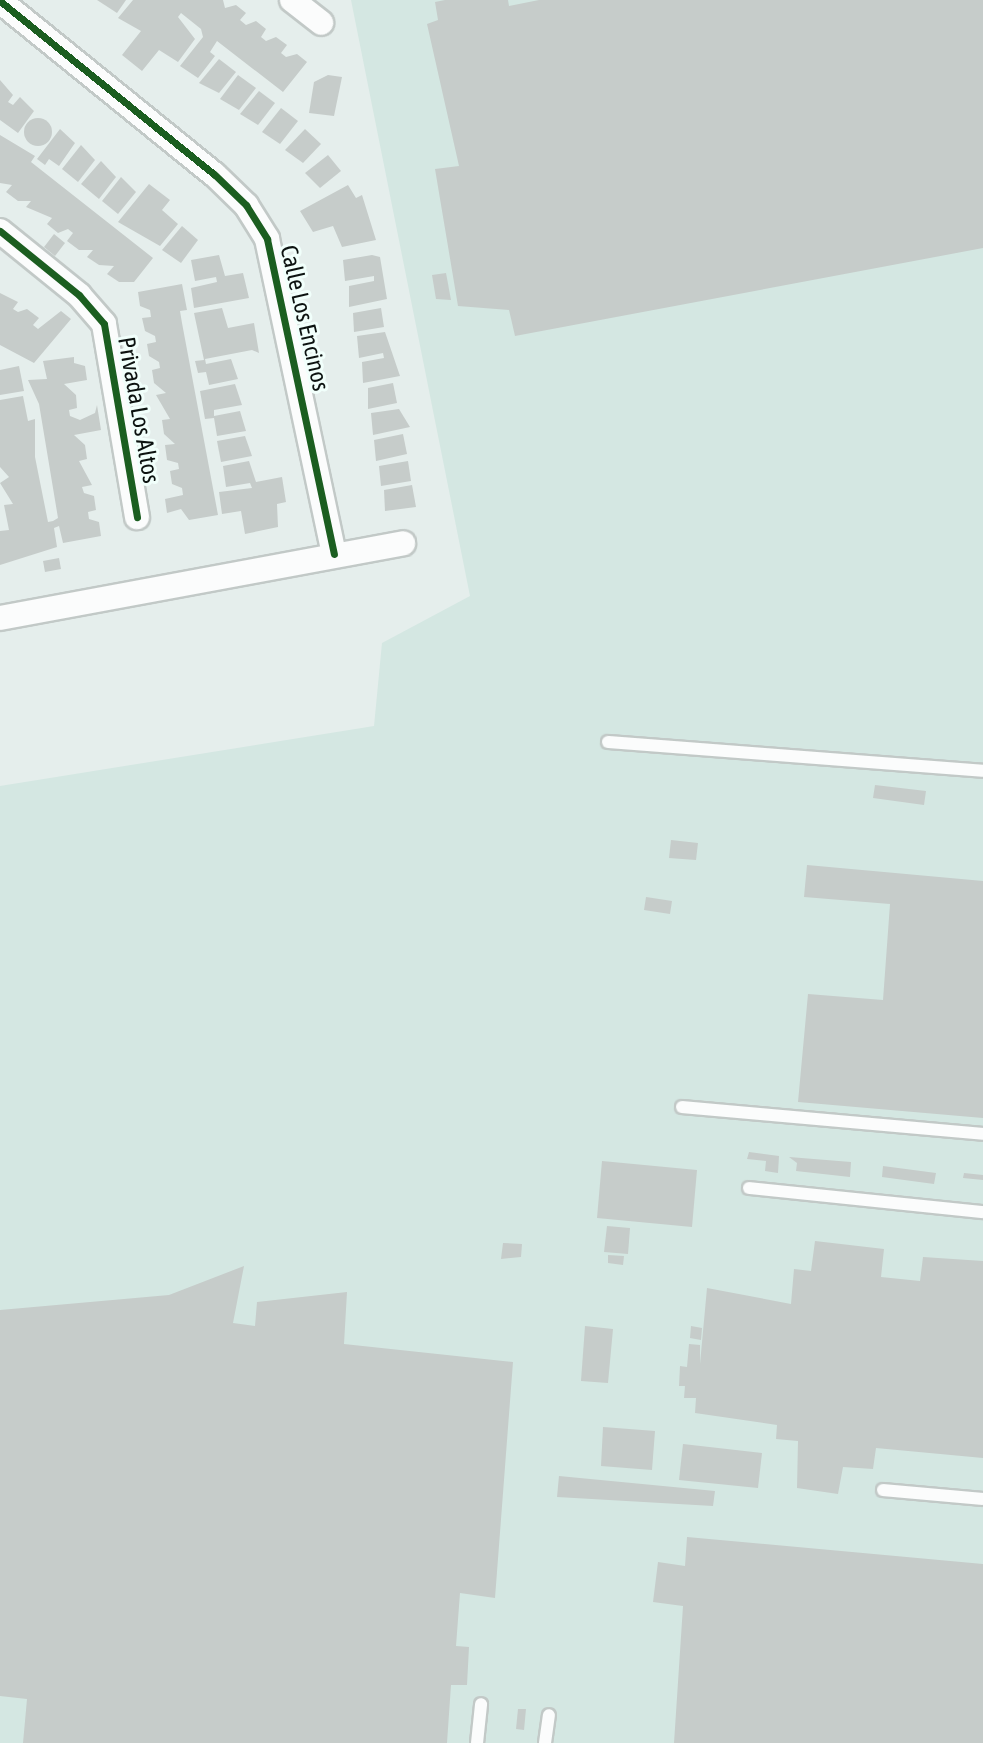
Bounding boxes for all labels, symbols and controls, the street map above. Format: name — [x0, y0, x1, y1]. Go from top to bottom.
street label: Calle Los Encinos — [274, 242, 336, 394]
street label: Privada Los Altos — [112, 335, 166, 485]

